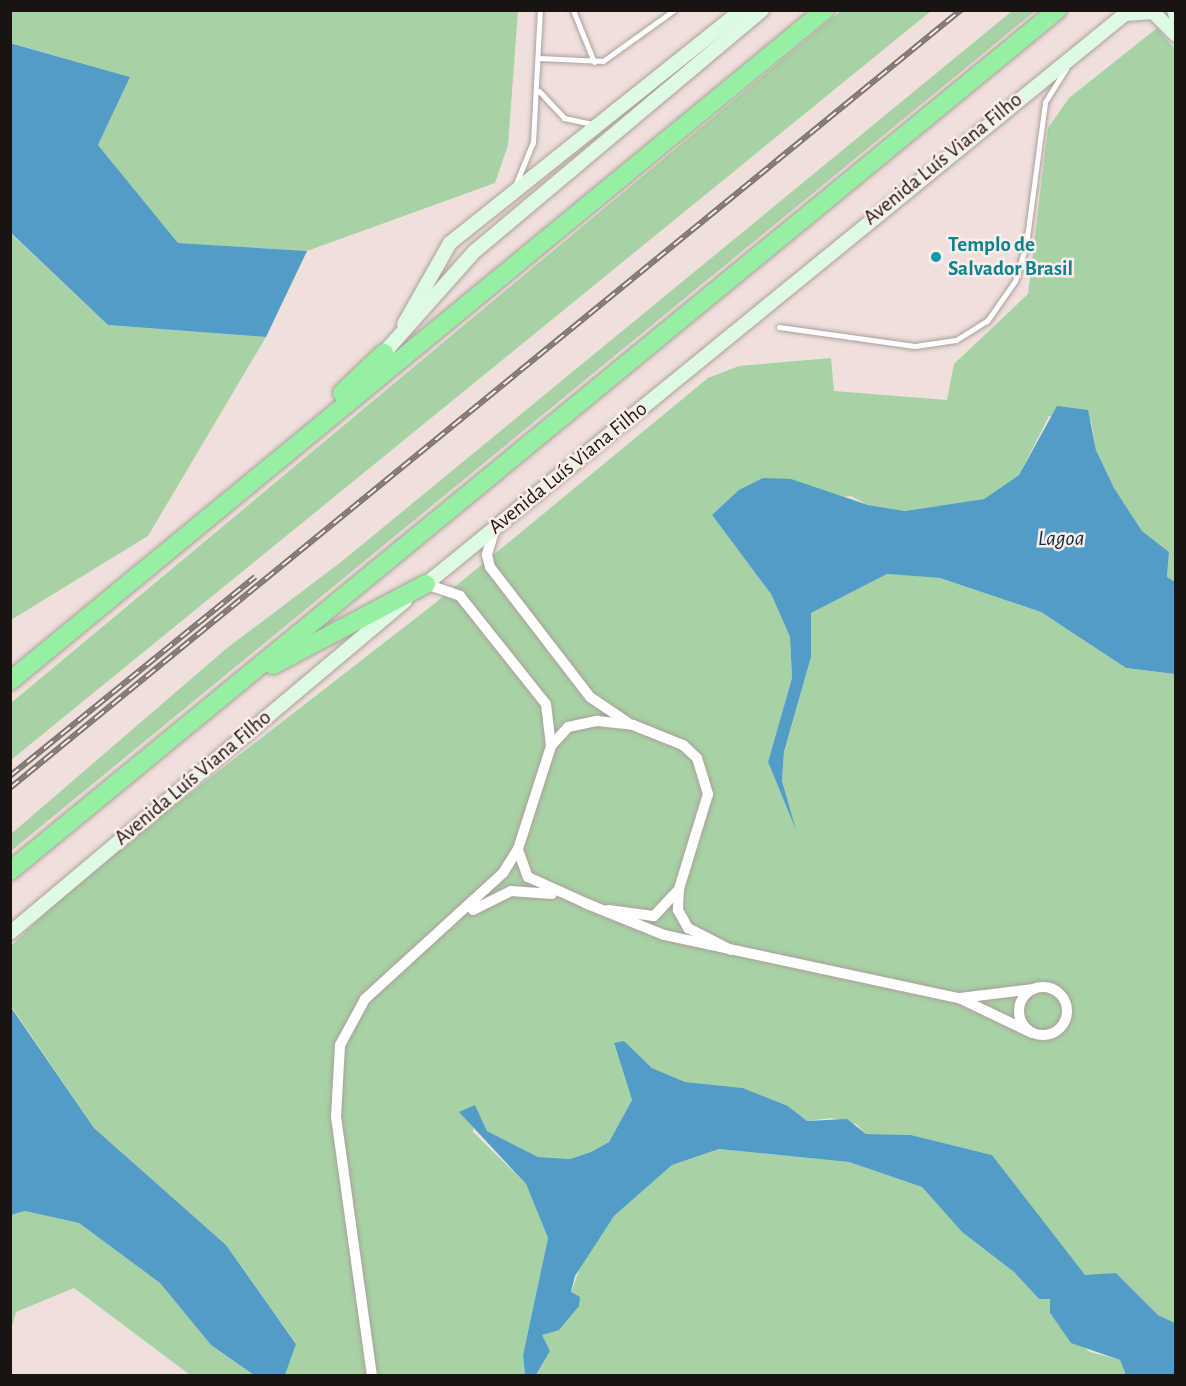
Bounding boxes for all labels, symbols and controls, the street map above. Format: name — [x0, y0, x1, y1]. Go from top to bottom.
street label: Avenida Luís Viana Filho — [859, 87, 1027, 231]
place label: Templo de Salvador Brasil — [948, 232, 1073, 282]
marker: Templo de Salvador Brasil — [929, 250, 943, 264]
street label: Avenida Luís Viana Filho — [484, 396, 652, 540]
water label: Lagoa — [1038, 526, 1084, 552]
street label: Avenida Luís Viana Filho — [110, 705, 276, 851]

